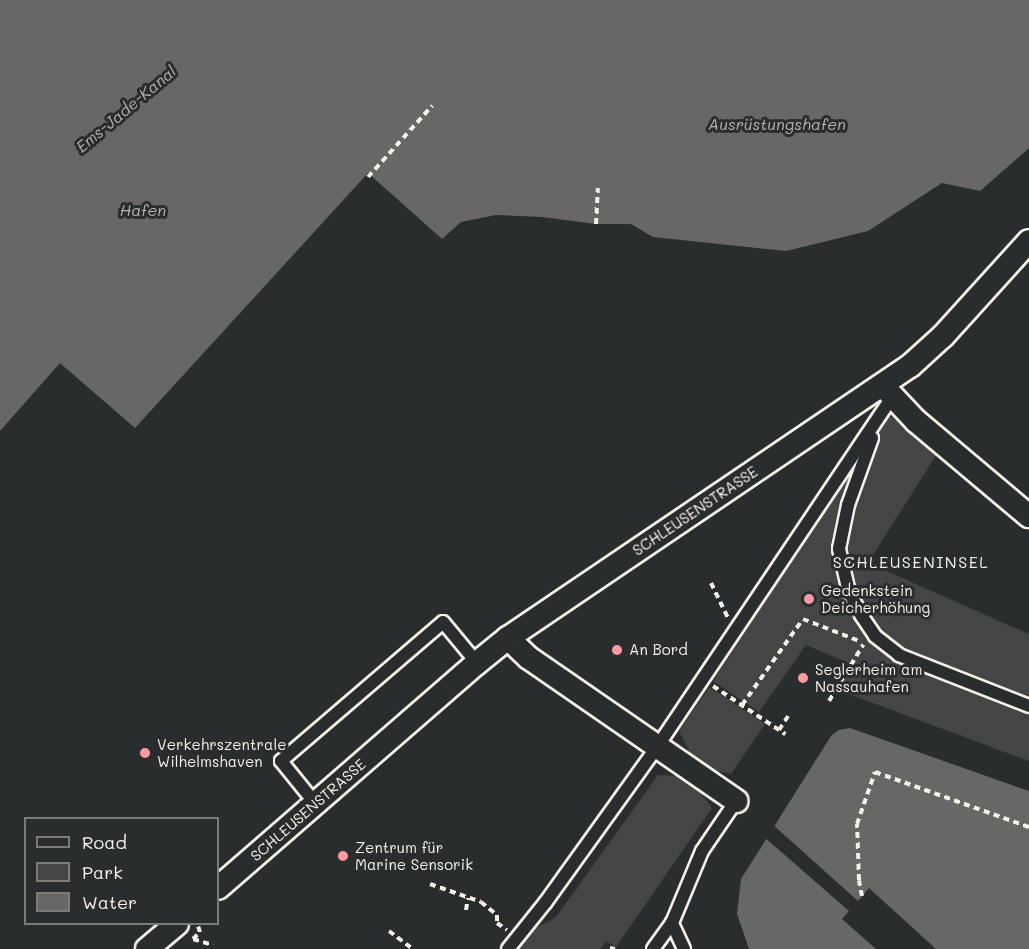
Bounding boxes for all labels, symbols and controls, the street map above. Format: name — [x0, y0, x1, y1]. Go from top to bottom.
water label: Ems-Jade-Kanal — [72, 62, 180, 156]
water label: Ausrüstungshafen — [708, 114, 846, 134]
water label: Hafen — [120, 200, 166, 220]
street label: SCHLEUSENSTRASSE — [629, 463, 761, 559]
district label: SCHLEUSENINSEL — [833, 552, 989, 572]
place label: Gedenkstein Deicherhöhung — [821, 581, 930, 616]
marker: Gedenkstein Deicherhöhung — [802, 592, 816, 606]
place label: An Bord — [629, 641, 688, 659]
marker: An Bord — [610, 643, 624, 657]
place label: Seglerheim am Nassauhafen — [815, 660, 922, 695]
marker: Seglerheim am Nassauhafen — [796, 671, 810, 685]
place label: Verkehrszentrale Wilhelmshaven — [157, 735, 286, 770]
marker: Verkehrszentrale Wilhelmshaven — [138, 746, 152, 760]
street label: SCHLEUSENSTRASSE — [247, 755, 369, 865]
legend — [24, 817, 219, 925]
text: Road — [82, 830, 127, 854]
place label: Zentrum für Marine Sensorik — [355, 838, 473, 873]
marker: Zentrum für Marine Sensorik — [336, 849, 350, 863]
text: Park — [82, 860, 123, 884]
text: Water — [82, 890, 137, 914]

